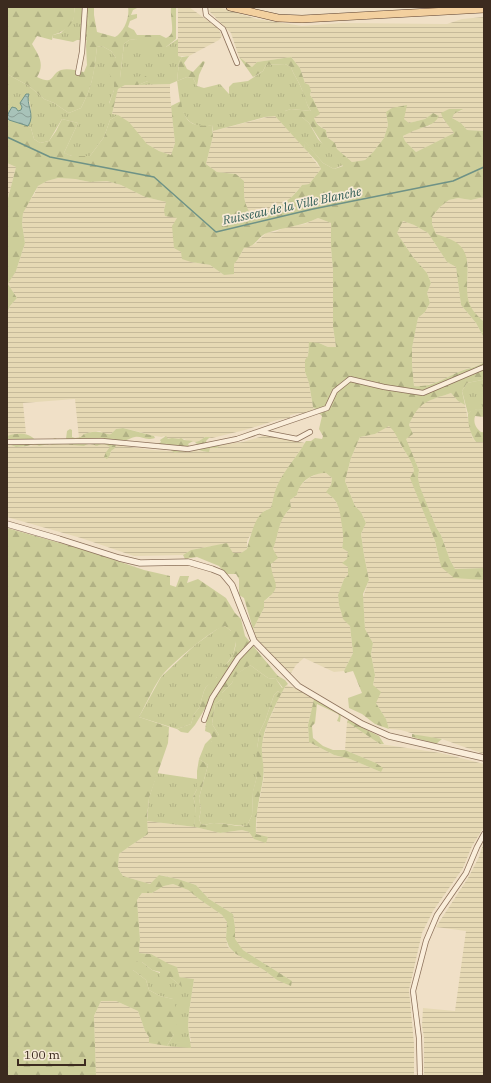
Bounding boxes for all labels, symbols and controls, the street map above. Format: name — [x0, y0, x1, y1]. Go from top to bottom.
water label: Ruisseau de la Ville Blanche — [220, 183, 363, 228]
scale bar — [18, 1041, 85, 1067]
text: 100 m — [24, 1047, 60, 1062]

